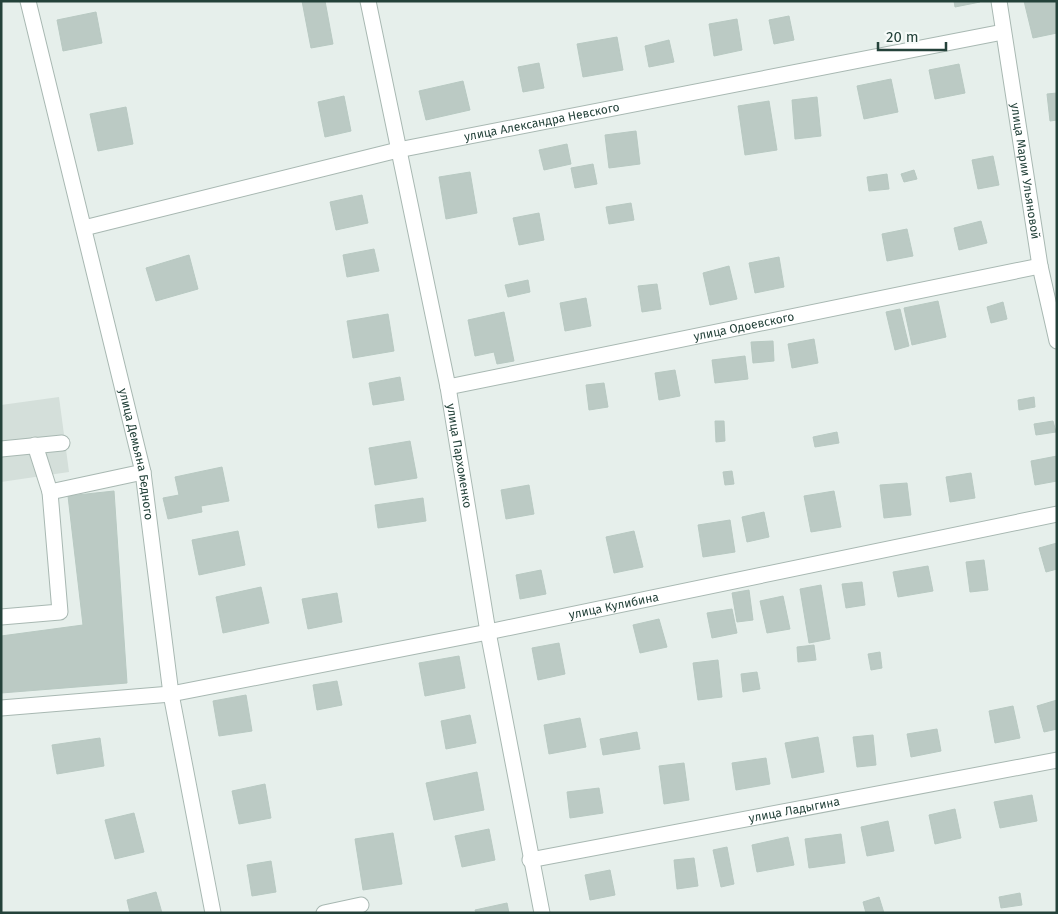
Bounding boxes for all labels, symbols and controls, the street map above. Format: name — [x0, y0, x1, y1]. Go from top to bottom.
scale bar — [878, 20, 946, 52]
text: 20 m — [886, 28, 919, 46]
street label: улица Александра Невского — [463, 100, 621, 144]
street label: улица Марии Ульяновой — [1008, 102, 1043, 240]
street label: улица Одоевского — [692, 309, 796, 344]
street label: улица Демьяна Бедного — [116, 387, 156, 521]
street label: улица Пархоменко — [444, 402, 475, 509]
street label: улица Кулибина — [568, 590, 660, 622]
street label: улица Ладыгина — [747, 794, 841, 825]

